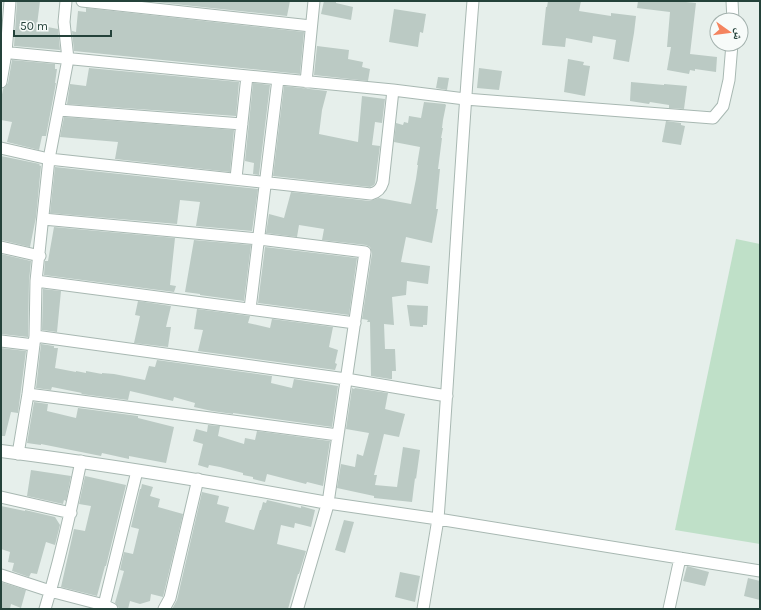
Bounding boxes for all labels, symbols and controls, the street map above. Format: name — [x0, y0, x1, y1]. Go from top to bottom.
scale bar — [14, 12, 111, 38]
north arrow — [709, 12, 749, 52]
text: 50 m — [20, 19, 48, 33]
text: ش — [729, 27, 746, 42]

